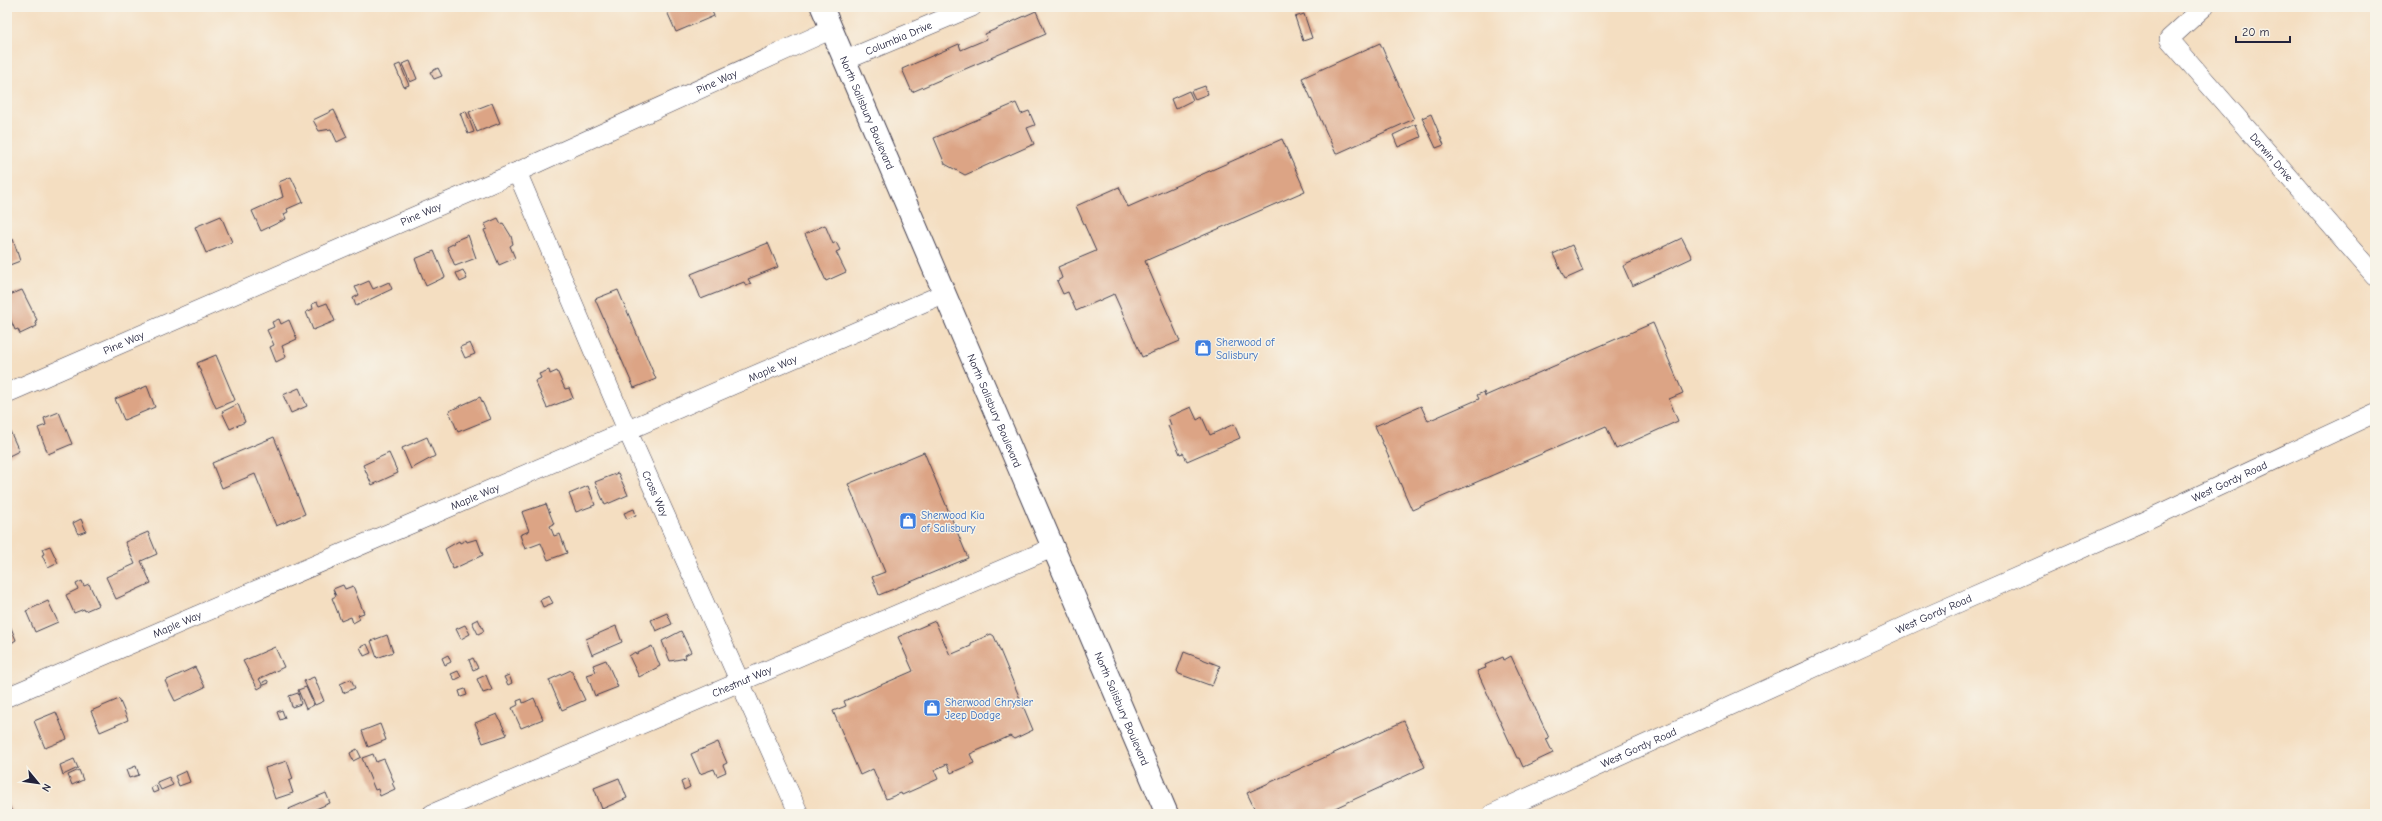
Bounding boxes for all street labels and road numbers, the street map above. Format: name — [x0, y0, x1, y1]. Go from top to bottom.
street label: Columbia Drive — [863, 18, 935, 58]
street label: North Salisbury Boulevard — [837, 54, 897, 172]
street label: Pine Way — [694, 67, 739, 97]
street label: Darwin Drive — [2247, 131, 2296, 185]
street label: Pine Way — [399, 200, 444, 229]
street label: Pine Way — [101, 328, 146, 358]
street label: Maple Way — [746, 352, 799, 385]
street label: North Salisbury Boulevard — [964, 352, 1024, 470]
street label: West Gordy Road — [2190, 458, 2269, 505]
street label: Cross Way — [639, 469, 671, 519]
street label: Maple Way — [449, 481, 501, 513]
street label: West Gordy Road — [1894, 592, 1974, 637]
street label: Maple Way — [151, 608, 204, 641]
street label: North Salisbury Boulevard — [1091, 650, 1152, 768]
street label: Chestnut Way — [710, 663, 774, 700]
street label: West Gordy Road — [1599, 725, 1679, 771]

